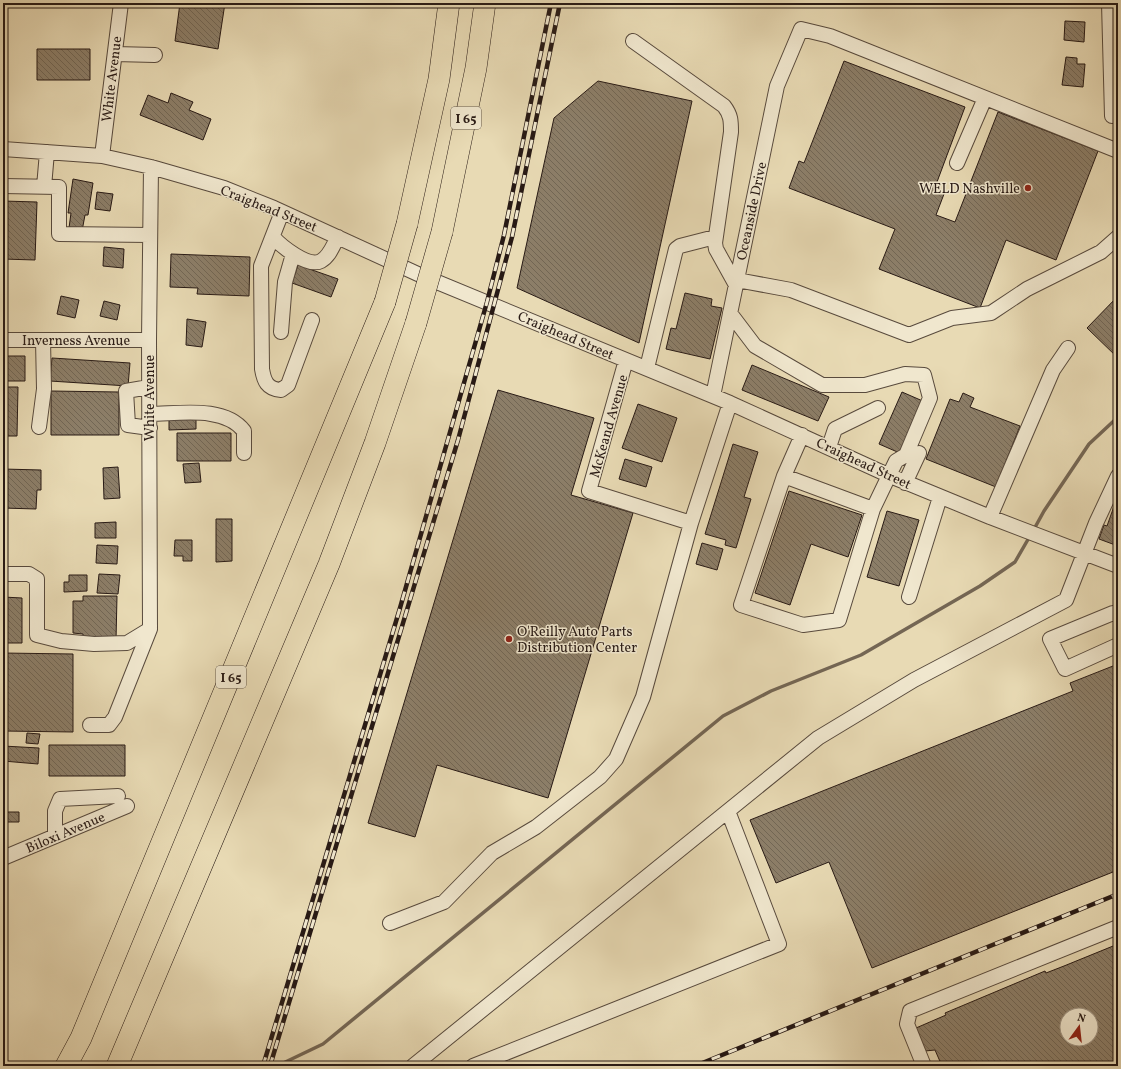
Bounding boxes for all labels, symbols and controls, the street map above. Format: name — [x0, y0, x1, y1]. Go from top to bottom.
street label: White Avenue — [98, 35, 127, 123]
road number: I 65 — [451, 107, 481, 129]
street label: Oceanside Drive — [733, 160, 772, 262]
place label: WELD Nashville — [919, 180, 1020, 199]
street label: Craighead Street — [217, 181, 320, 237]
marker: WELD Nashville — [1023, 183, 1033, 193]
street label: Craighead Street — [514, 308, 616, 365]
street label: Inverness Avenue — [22, 332, 130, 351]
street label: White Avenue — [141, 354, 160, 441]
street label: McKeand Avenue — [586, 372, 633, 480]
street label: Craighead Street — [813, 434, 914, 495]
place label: O'Reilly Auto Parts Distribution Center — [517, 623, 637, 658]
marker: O'Reilly Auto Parts Distribution Center — [504, 634, 514, 644]
road number: I 65 — [216, 666, 246, 688]
street label: Biloxi Avenue — [23, 808, 108, 859]
north arrow — [1059, 1007, 1099, 1047]
text: N — [1075, 1011, 1087, 1027]

